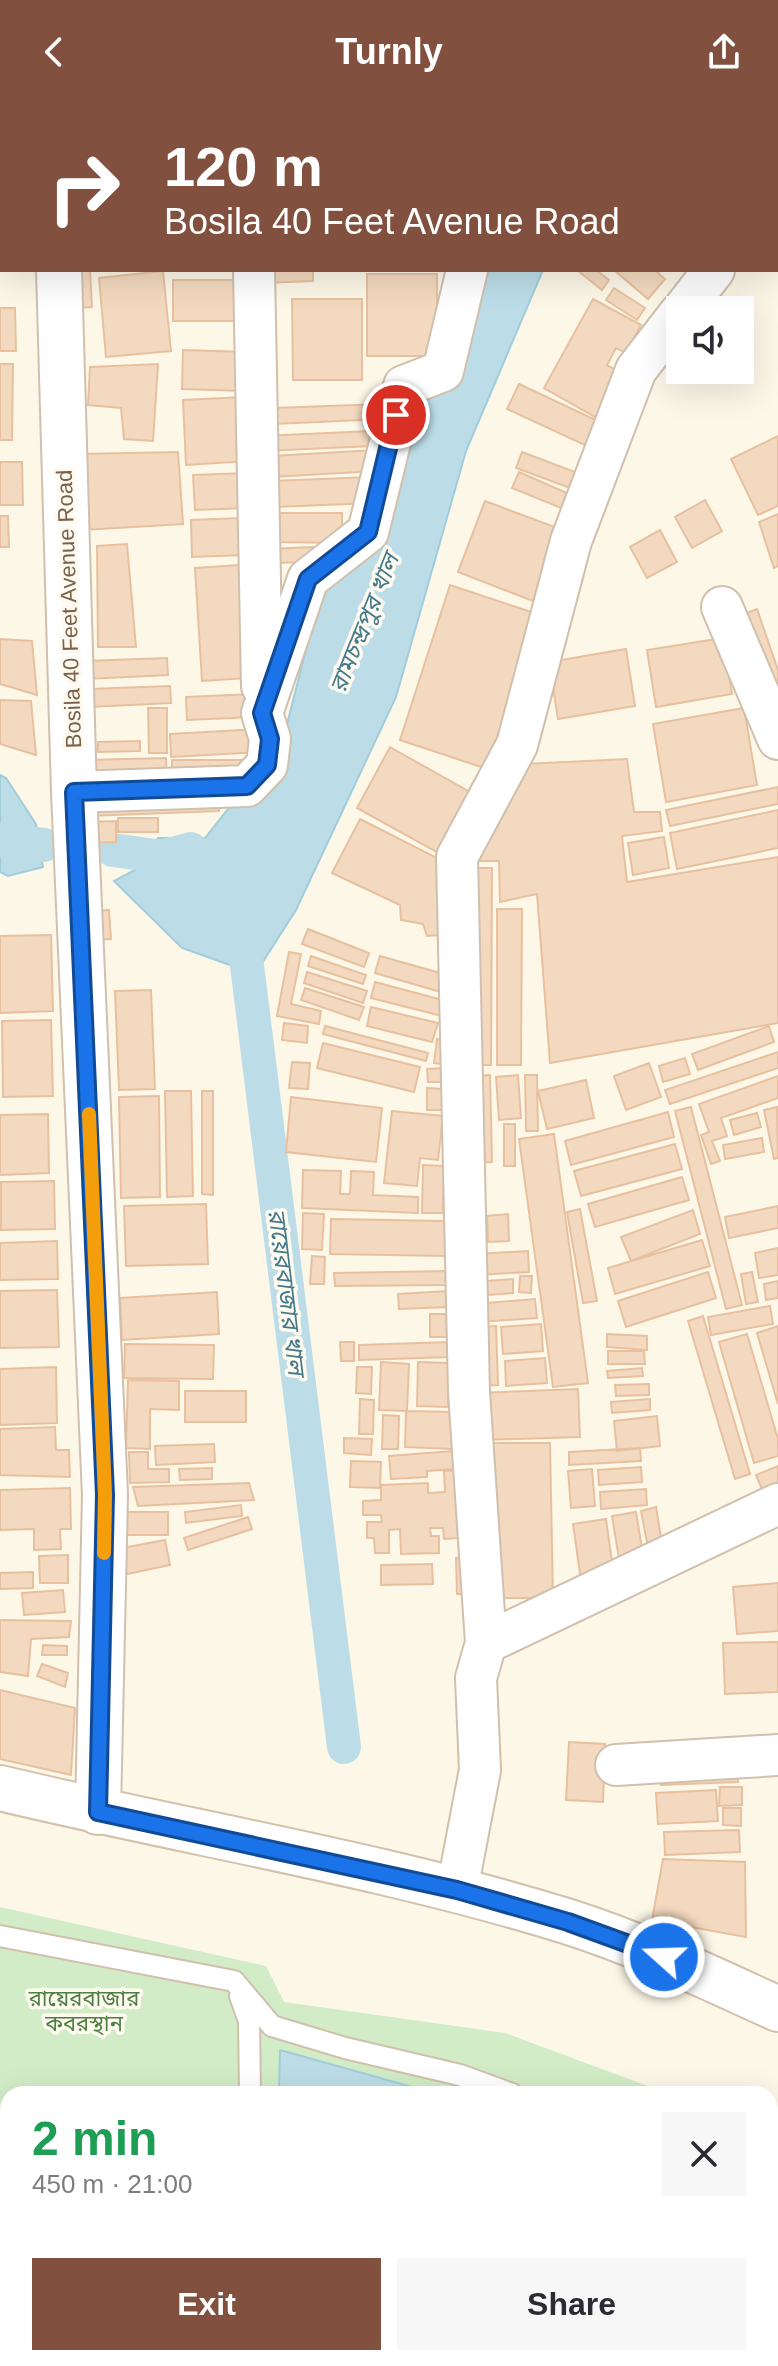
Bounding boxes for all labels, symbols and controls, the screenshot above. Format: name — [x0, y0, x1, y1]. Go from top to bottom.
icon: back — [32, 30, 76, 74]
icon: share — [702, 30, 746, 74]
text: Turnly — [335, 31, 443, 72]
text: 120 m — [164, 135, 323, 198]
icon: right — [32, 136, 136, 240]
text: Bosila 40 Feet Avenue Road — [164, 201, 620, 242]
map controls — [666, 296, 754, 384]
button: sound — [666, 296, 754, 384]
pin — [362, 381, 430, 449]
icon: arrive — [374, 393, 418, 437]
street label: Bosila 40 Feet Avenue Road — [52, 469, 86, 749]
water label: রামচন্দ্রপুর খাল — [324, 546, 407, 697]
water label: রায়েরবাজার খাল — [263, 1207, 311, 1381]
position arrow — [622, 1915, 706, 1999]
park label: রায়েরবাজার কবরস্থান — [28, 1986, 140, 2036]
text: 2 min — [32, 2112, 157, 2165]
button: close — [662, 2112, 746, 2196]
text: 450 m · 21:00 — [32, 2169, 192, 2199]
button: Exit — [32, 2258, 381, 2350]
button: Share — [397, 2258, 746, 2350]

